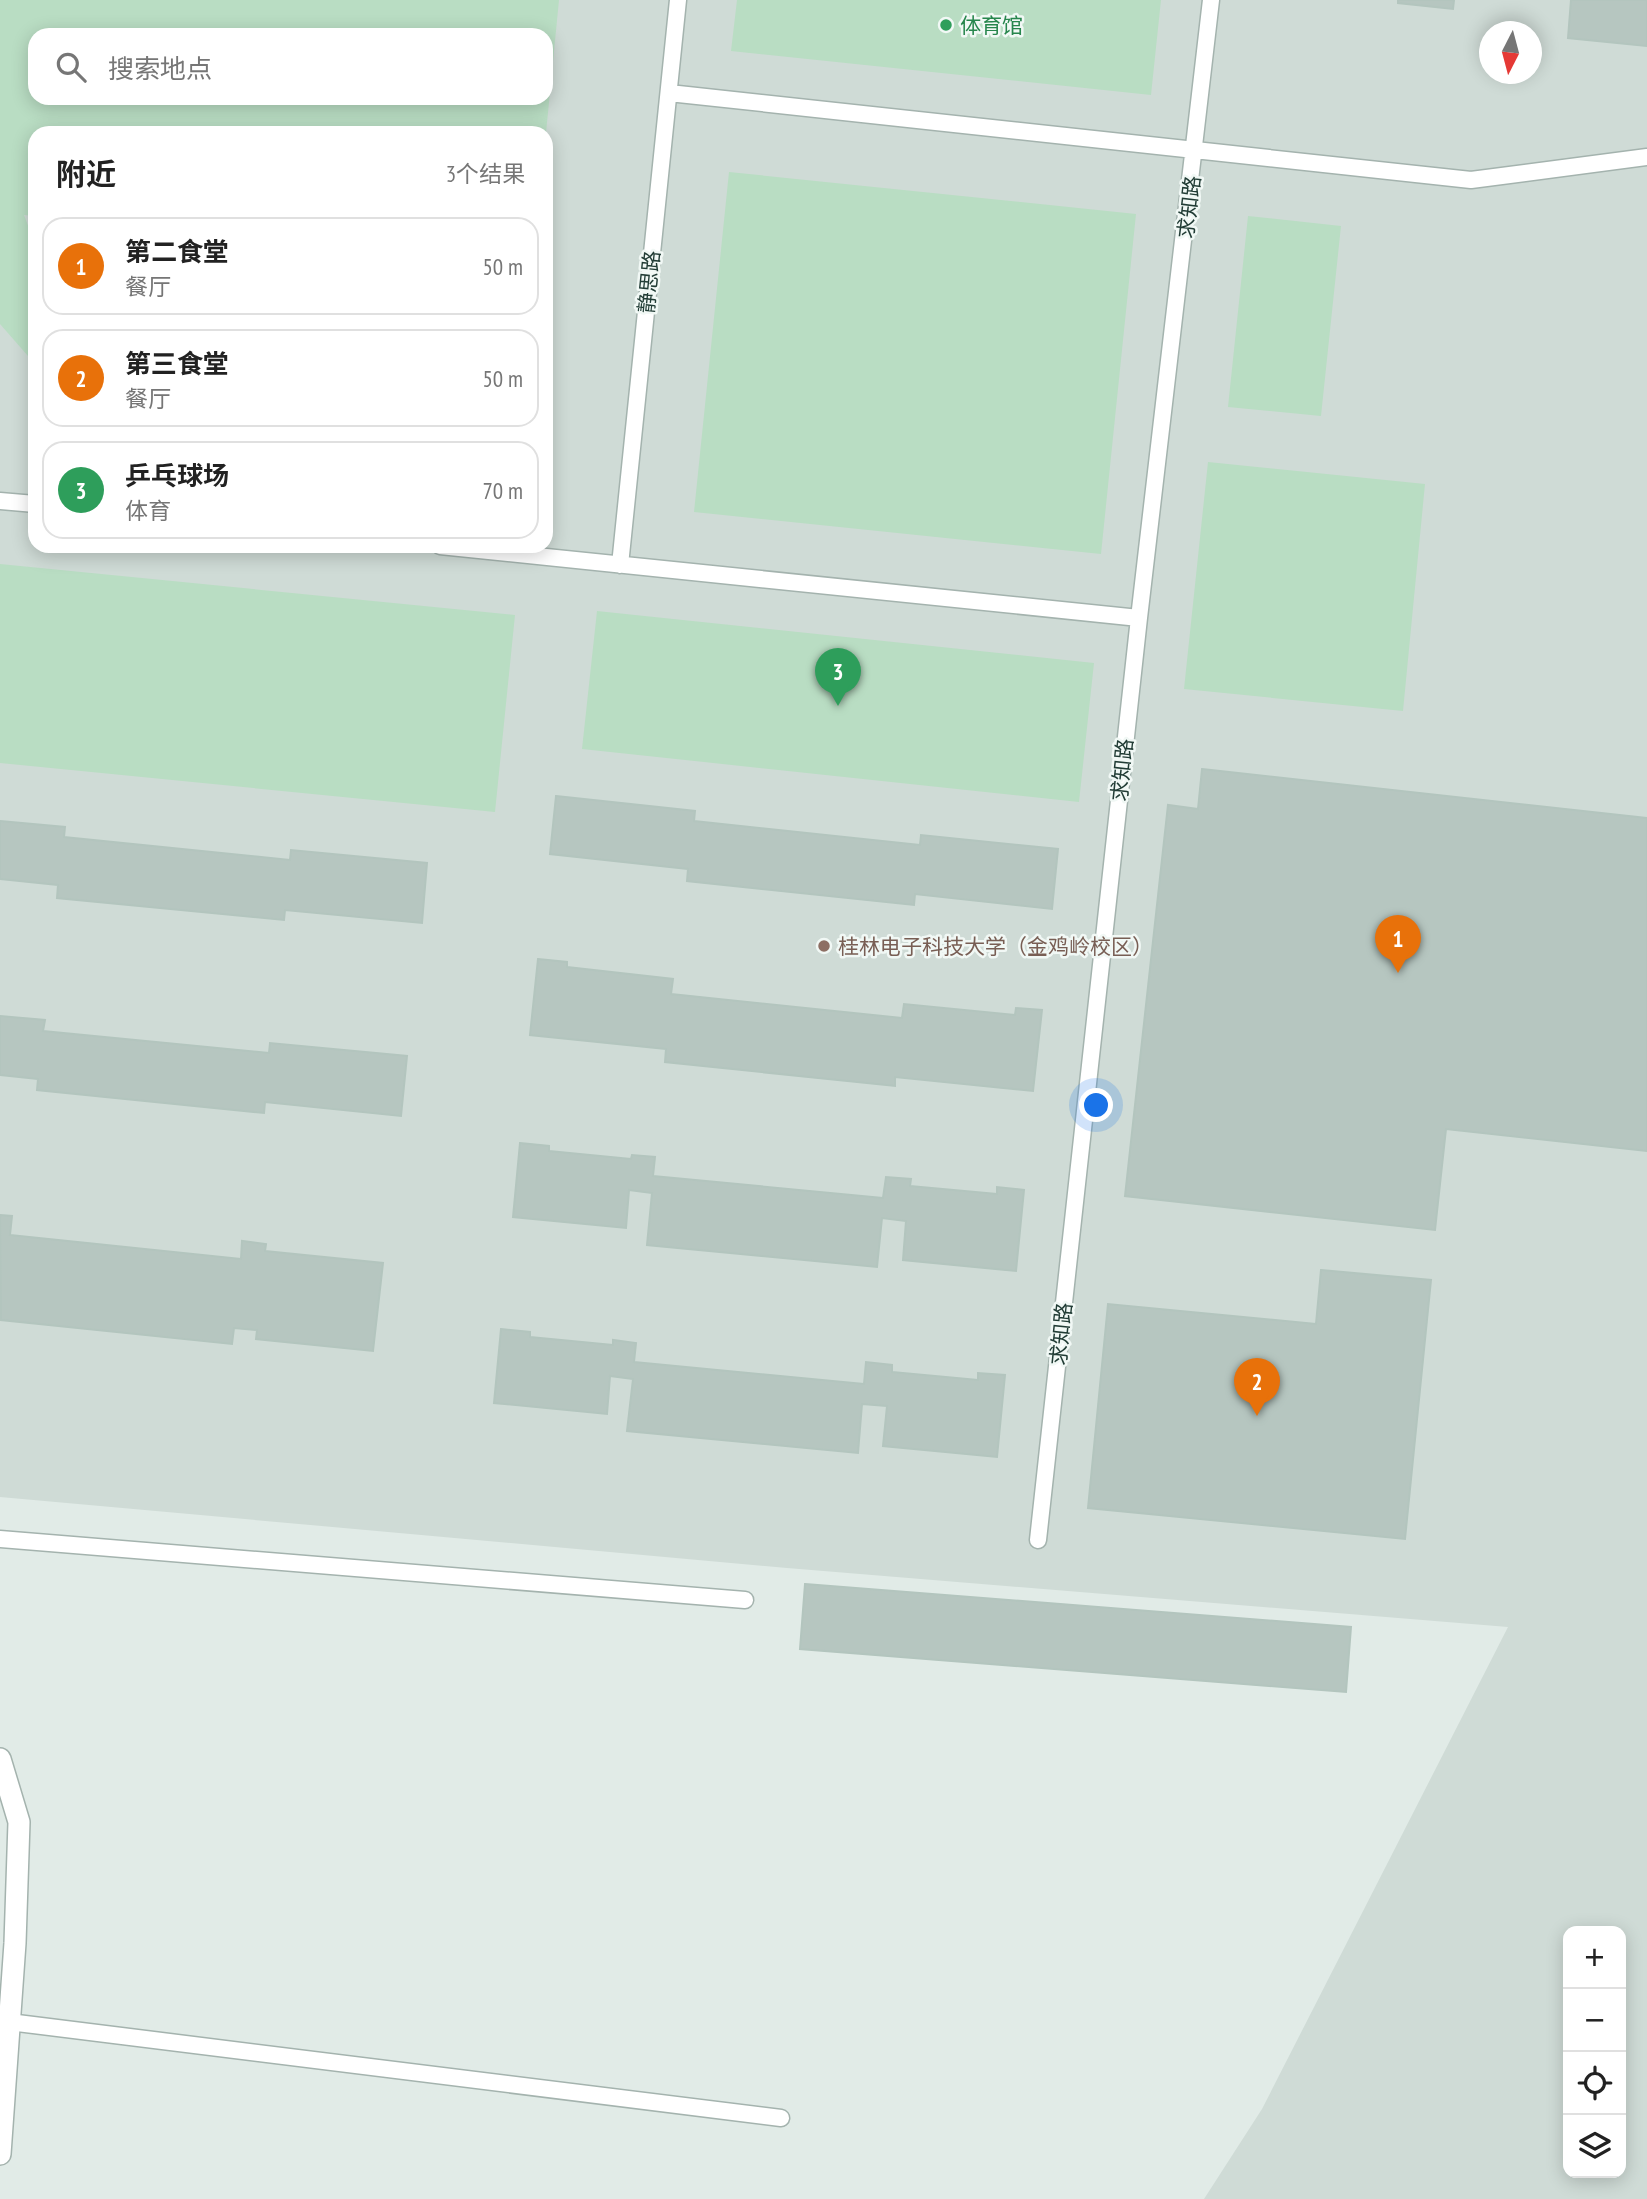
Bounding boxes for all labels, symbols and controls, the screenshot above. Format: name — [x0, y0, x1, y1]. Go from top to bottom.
place label: 体育馆 — [960, 12, 1023, 39]
marker: 体育馆 — [938, 17, 954, 33]
north arrow — [1479, 21, 1542, 84]
search box — [28, 28, 553, 105]
icon: search — [52, 48, 90, 86]
text: 搜索地点 — [108, 52, 212, 85]
text: 附近 — [56, 154, 116, 193]
text: 3个结果 — [446, 159, 525, 188]
street label: 求知路 — [1172, 174, 1206, 240]
text: 第二食堂 — [125, 235, 229, 268]
street label: 静思路 — [632, 249, 666, 315]
text: 1 — [76, 252, 87, 281]
text: 50 m — [482, 252, 523, 281]
text: 餐厅 — [125, 272, 171, 301]
text: 第三食堂 — [125, 347, 229, 380]
text: 2 — [76, 364, 87, 393]
text: 50 m — [482, 364, 523, 393]
text: 餐厅 — [125, 384, 171, 413]
text: 乒乓球场 — [125, 459, 229, 492]
text: 3 — [76, 476, 87, 505]
text: 70 m — [482, 476, 523, 505]
text: 体育 — [125, 496, 171, 525]
pin: 3 — [815, 648, 861, 706]
street label: 求知路 — [1105, 737, 1139, 803]
pin: 1 — [1375, 915, 1421, 973]
place label: 桂林电子科技大学（金鸡岭校区） — [838, 933, 1153, 960]
marker: 桂林电子科技大学（金鸡岭校区） — [816, 938, 832, 954]
your location — [1079, 1088, 1113, 1122]
street label: 求知路 — [1044, 1301, 1078, 1367]
pin: 2 — [1234, 1358, 1280, 1416]
map controls — [1563, 1926, 1626, 2178]
button: + — [1563, 1926, 1626, 1989]
button: − — [1563, 1989, 1626, 2052]
button: locate — [1563, 2052, 1626, 2115]
button: layers — [1563, 2115, 1626, 2178]

